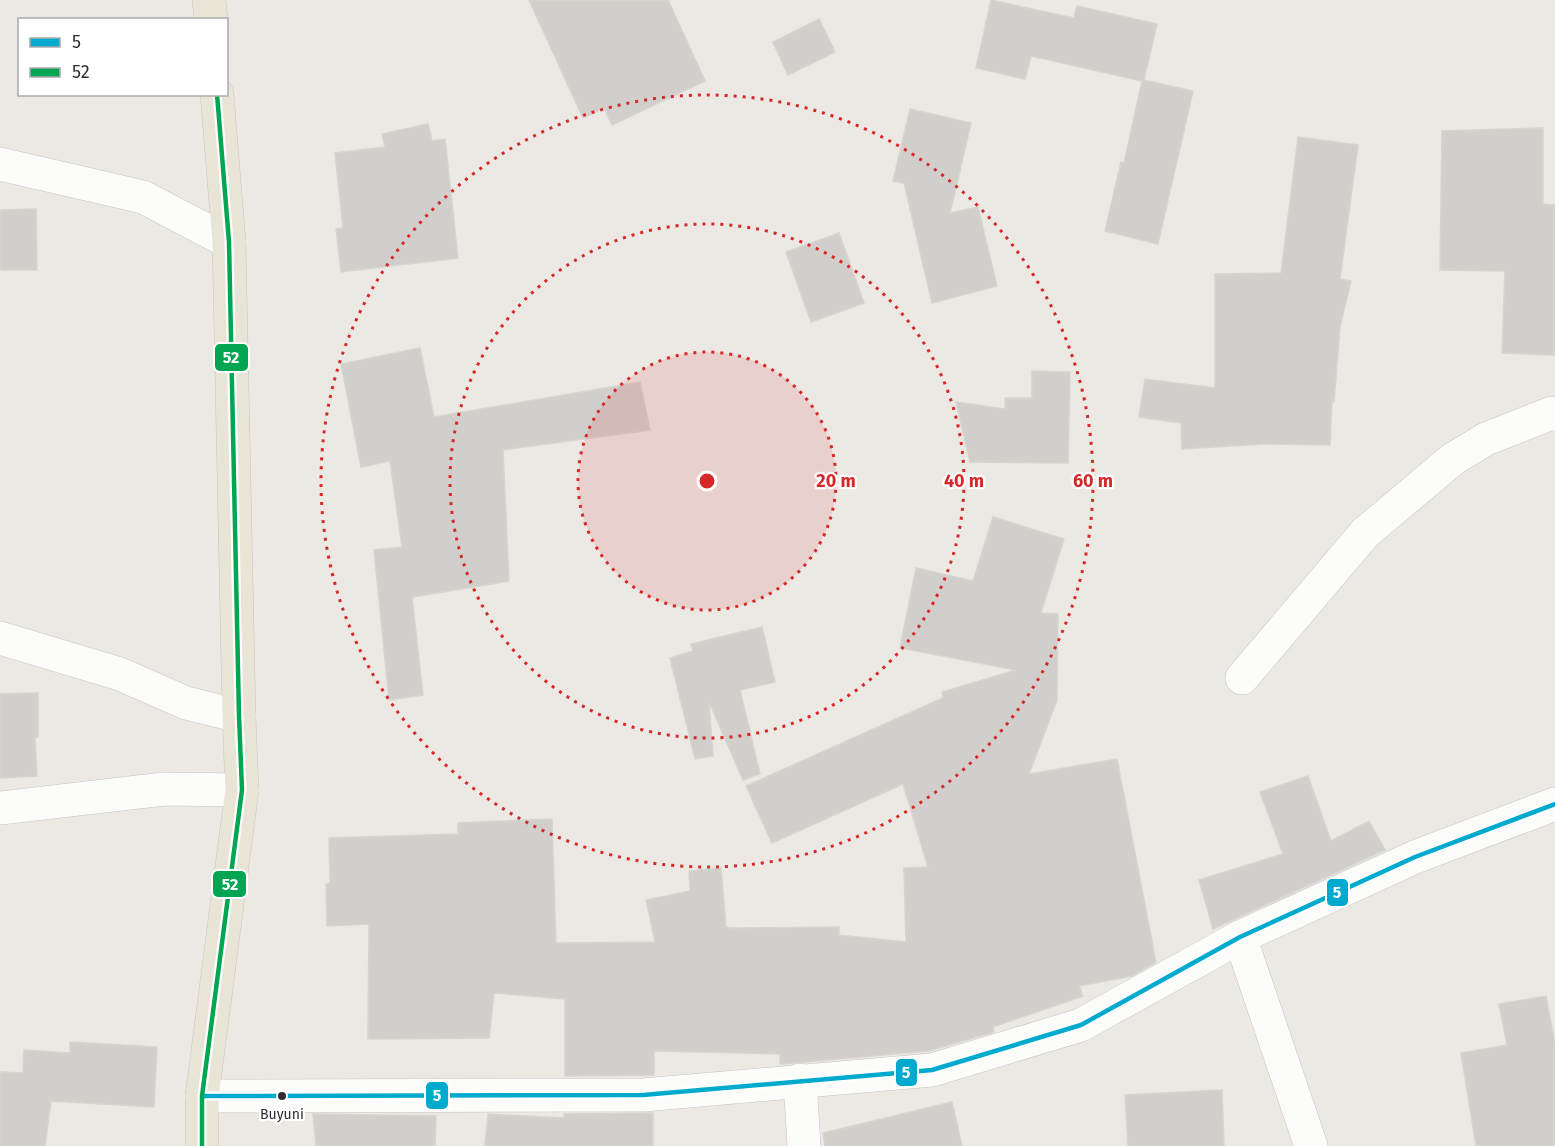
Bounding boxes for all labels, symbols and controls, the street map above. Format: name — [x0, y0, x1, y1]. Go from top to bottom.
legend — [18, 18, 228, 96]
text: 5 — [72, 31, 81, 53]
text: 52 — [72, 61, 90, 83]
line badge: 52 — [214, 343, 249, 372]
text: 52 — [223, 348, 239, 367]
text: 20 m — [816, 470, 856, 492]
text: 40 m — [944, 470, 984, 492]
text: 60 m — [1073, 470, 1113, 492]
centre of rings — [697, 471, 717, 491]
line badge: 52 — [212, 870, 247, 898]
text: 52 — [222, 875, 238, 894]
line badge: 5 — [1326, 878, 1349, 907]
text: 5 — [1333, 883, 1342, 902]
line badge: 5 — [895, 1058, 918, 1087]
text: 5 — [902, 1063, 911, 1082]
line badge: 5 — [425, 1081, 449, 1110]
text: 5 — [433, 1086, 442, 1105]
marker: Buyuni — [276, 1090, 288, 1102]
place label: Buyuni — [260, 1106, 304, 1123]

